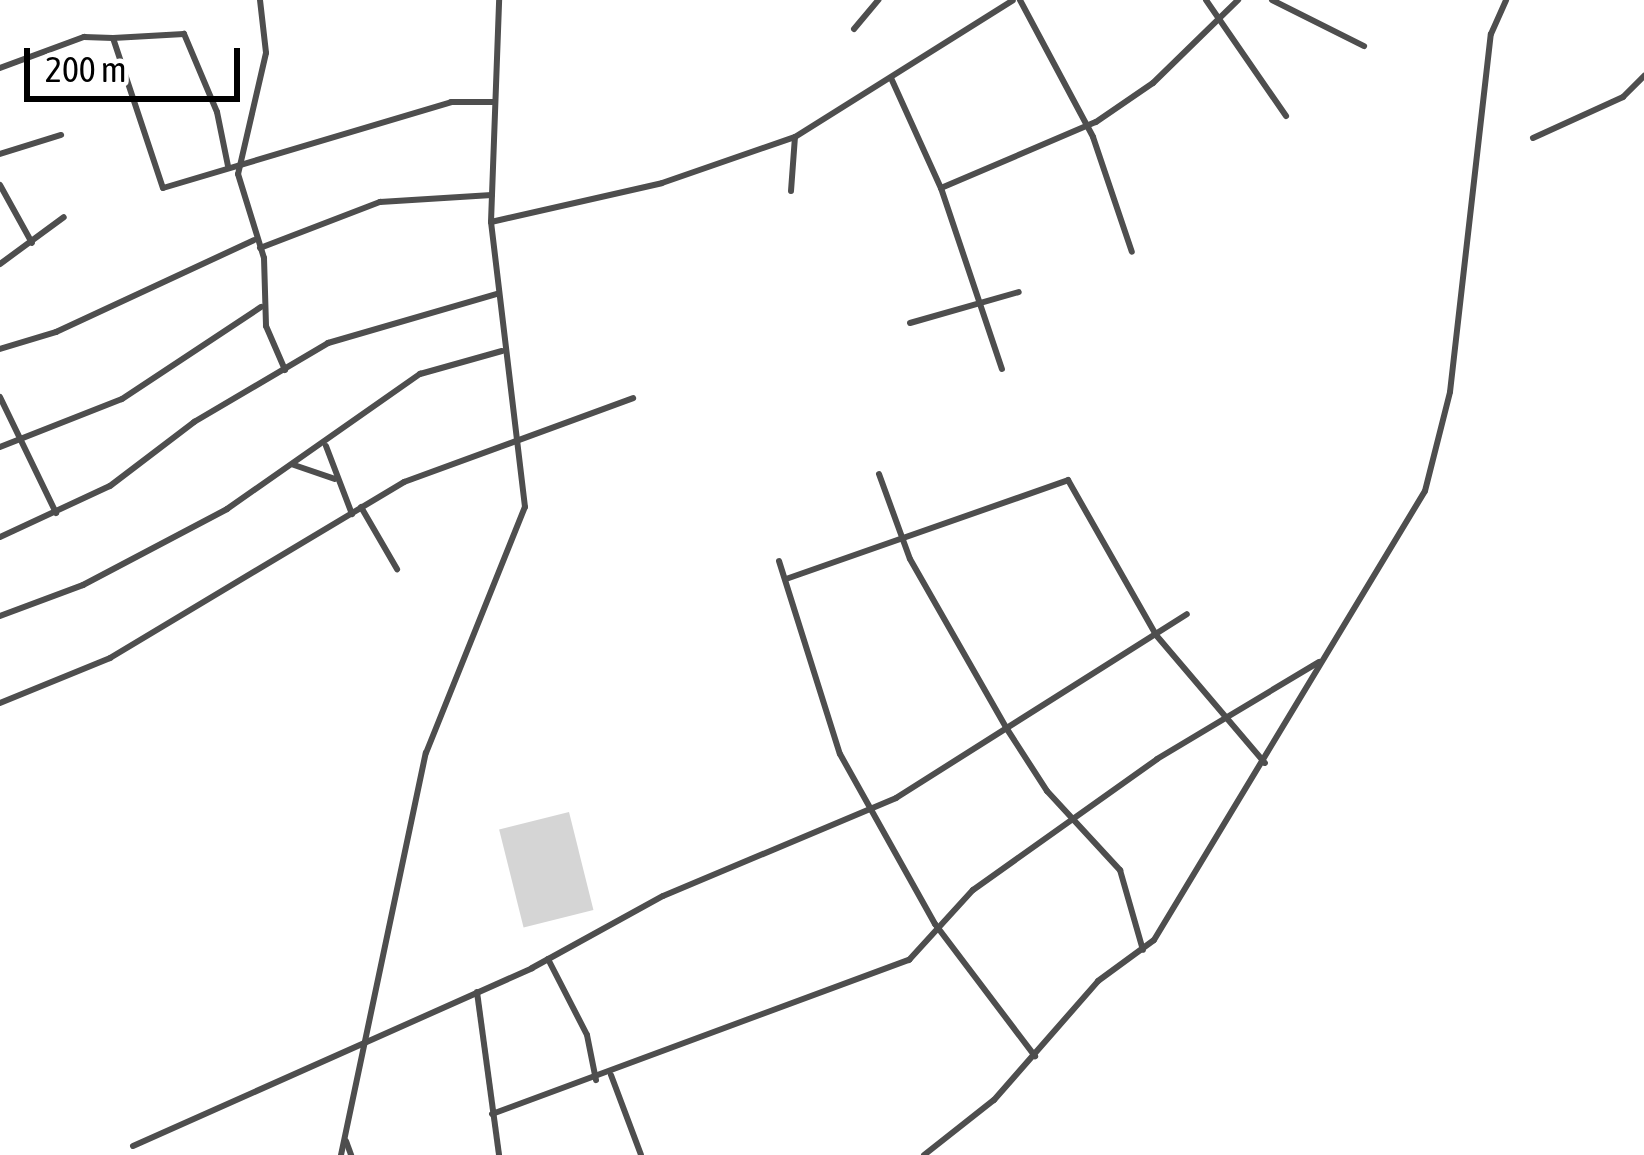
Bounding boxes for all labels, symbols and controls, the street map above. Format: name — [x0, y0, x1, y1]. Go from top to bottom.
scale bar — [30, 24, 246, 98]
text: 200 m — [45, 48, 127, 90]

